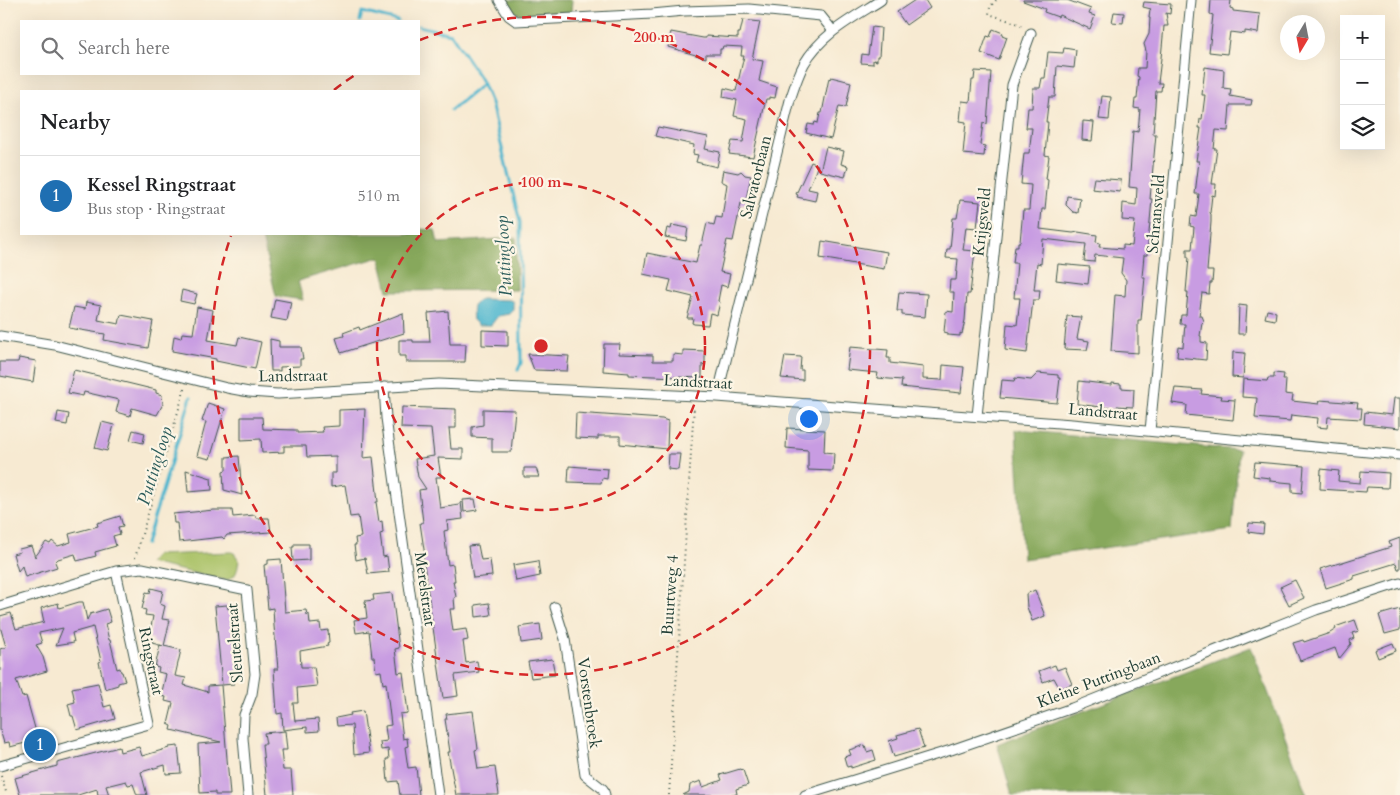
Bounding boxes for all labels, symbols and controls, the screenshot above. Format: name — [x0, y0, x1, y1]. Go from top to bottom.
north arrow — [1280, 15, 1325, 60]
map controls — [1340, 15, 1385, 150]
button: + — [1340, 15, 1385, 60]
search box — [20, 20, 420, 75]
text: 200 m — [634, 27, 675, 47]
icon: search — [38, 34, 66, 62]
text: Search here — [78, 35, 170, 61]
button: − — [1340, 60, 1385, 105]
button: layers — [1340, 105, 1385, 150]
text: Nearby — [40, 108, 111, 137]
street label: Salvatorbaan — [735, 133, 777, 221]
text: Kessel Ringstraat — [87, 172, 236, 198]
text: 100 m — [521, 172, 562, 192]
street label: Schransveld — [1142, 173, 1170, 254]
text: 1 — [52, 185, 60, 207]
text: 510 m — [358, 185, 400, 207]
street label: Krijgsveld — [967, 186, 997, 257]
text: Bus stop · Ringstraat — [87, 198, 225, 220]
water label: Puttingloop — [489, 214, 519, 297]
centre of rings — [532, 337, 550, 355]
street label: Landstraat — [258, 364, 328, 388]
street label: Landstraat — [663, 369, 733, 395]
street label: Landstraat — [1068, 398, 1138, 426]
your location — [796, 406, 822, 432]
water label: Puttingloop — [131, 423, 179, 508]
street label: Merelstraat — [409, 551, 441, 627]
street label: Buurtweg 4 — [656, 554, 684, 636]
street label: Sleutelstraat — [221, 603, 249, 683]
street label: Ringstraat — [133, 625, 169, 697]
street label: Kleine Puttingbaan — [1034, 646, 1164, 714]
street label: Vorstenbroek — [572, 656, 606, 750]
pin: 1 — [24, 726, 56, 764]

